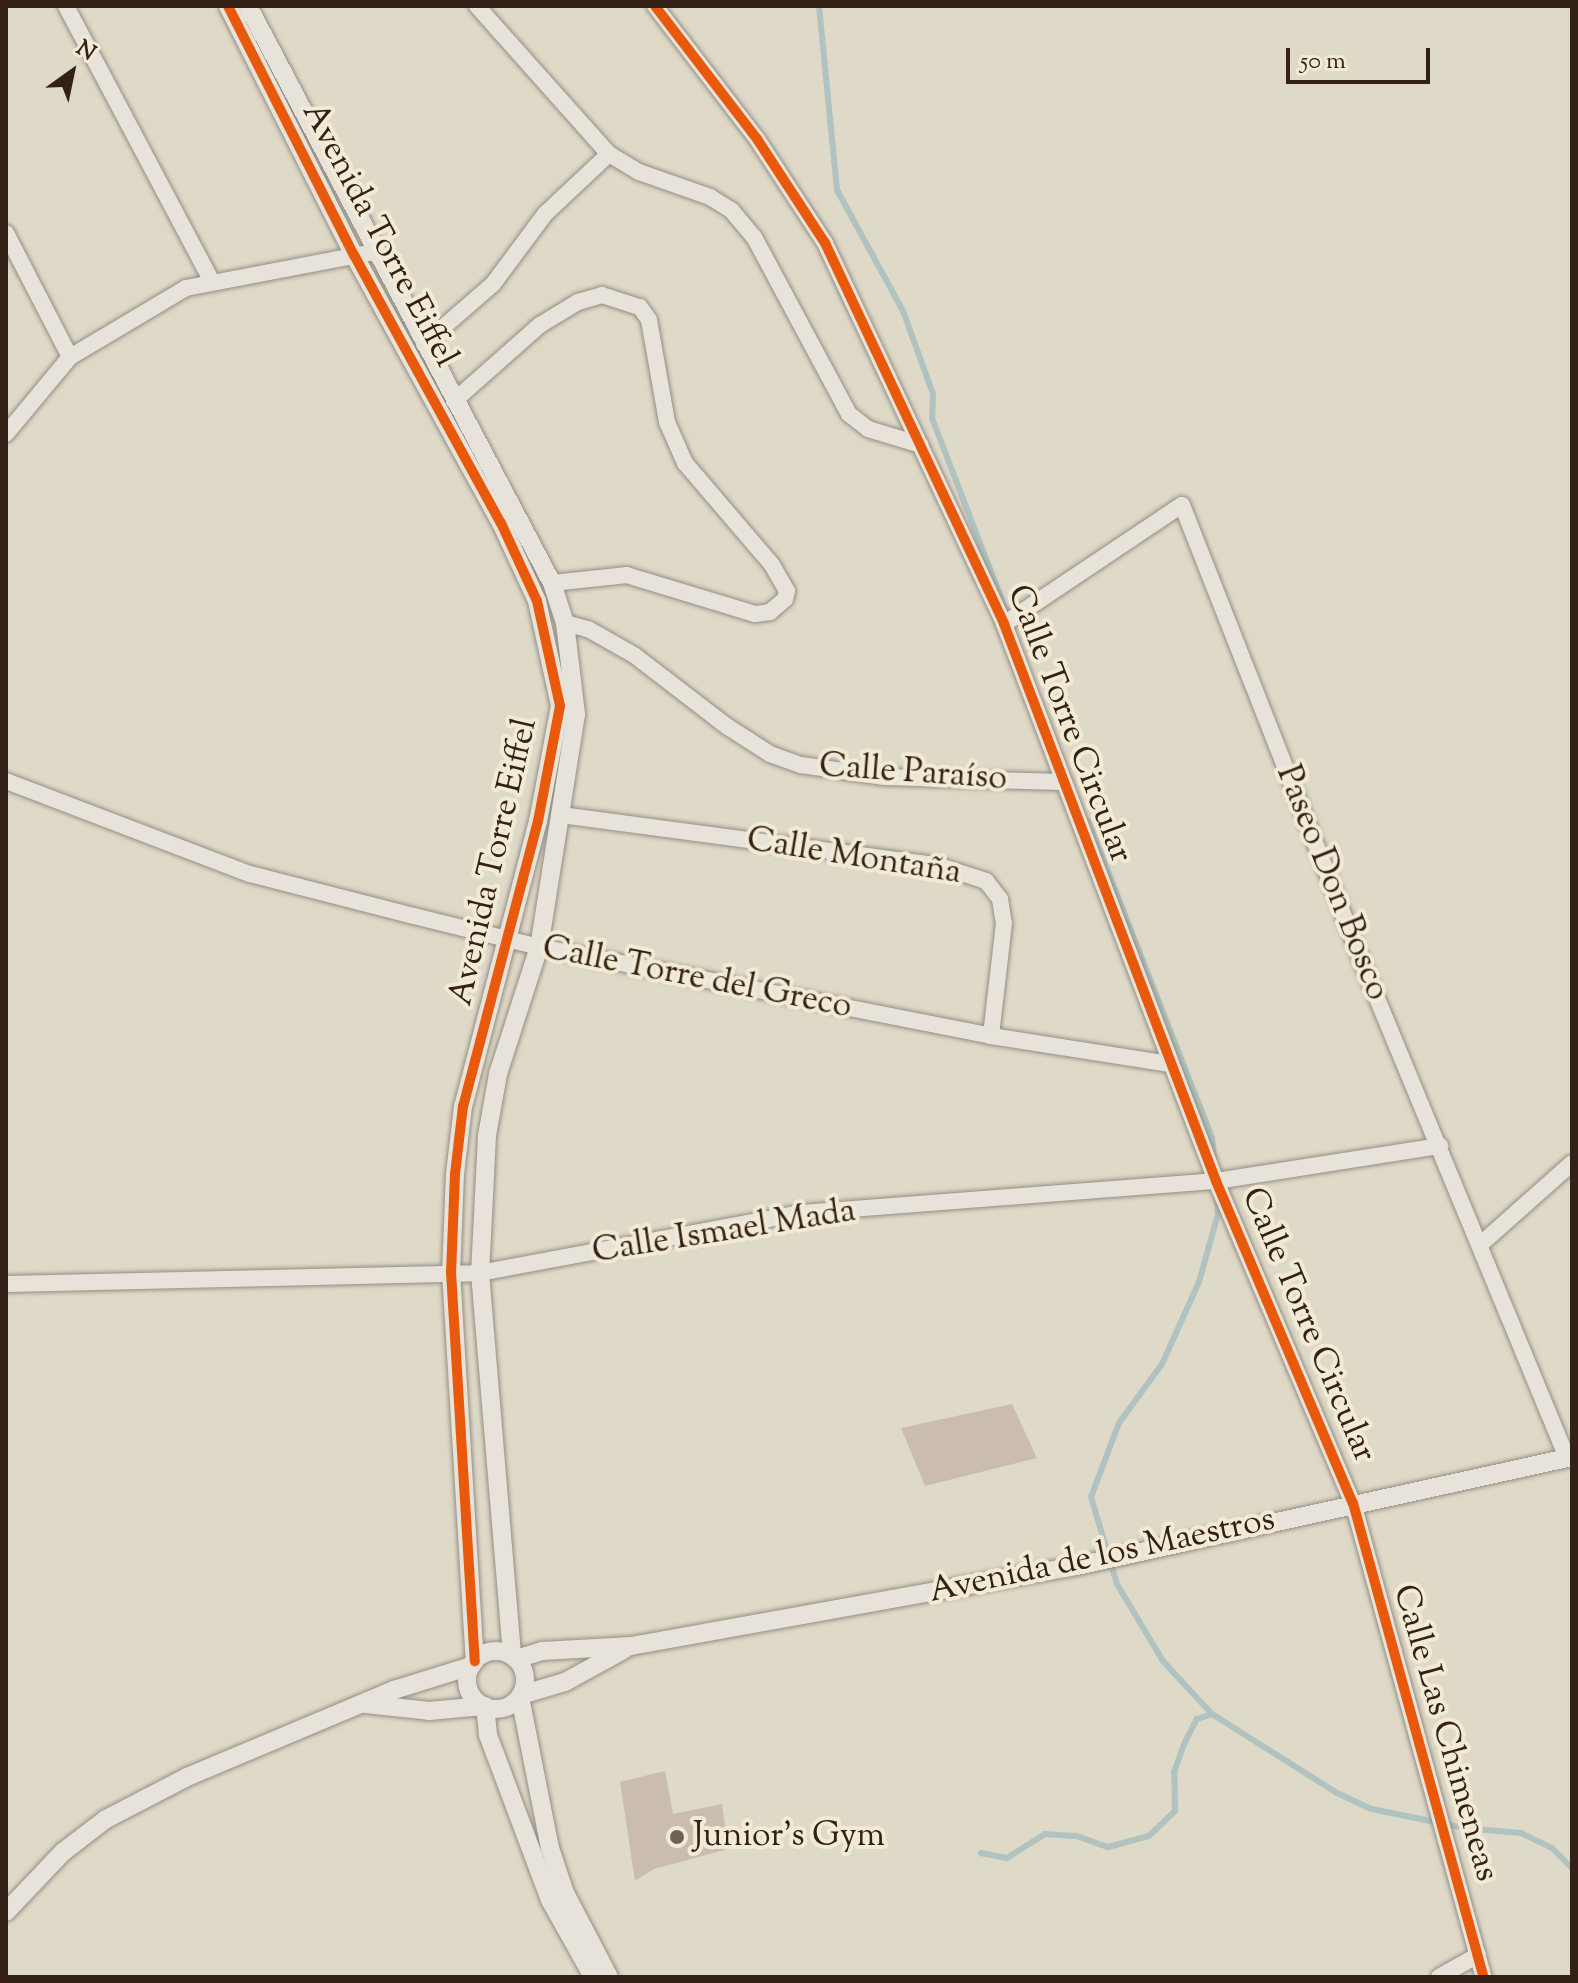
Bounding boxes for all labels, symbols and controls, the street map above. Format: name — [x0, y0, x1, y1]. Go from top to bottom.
north arrow — [32, 32, 112, 112]
scale bar — [1290, 32, 1434, 82]
text: N — [69, 34, 101, 70]
text: 50 m — [1300, 45, 1346, 79]
street label: Avenida Torre Eiffel — [292, 96, 466, 374]
street label: Calle Torre Circular — [997, 579, 1141, 869]
street label: Avenida Torre Eiffel — [441, 714, 547, 1010]
street label: Calle Paraíso — [818, 746, 1008, 800]
street label: Paseo Don Bosco — [1266, 760, 1398, 1006]
street label: Calle Montaña — [744, 820, 964, 894]
street label: Calle Torre del Greco — [539, 928, 855, 1028]
street label: Calle Torre Circular — [1232, 1182, 1384, 1468]
street label: Calle Ismael Mada — [590, 1191, 858, 1273]
street label: Avenida de los Maestros — [925, 1499, 1279, 1613]
street label: Calle Las Chimeneas — [1383, 1580, 1507, 1886]
place label: Junior's Gym — [693, 1817, 885, 1857]
marker: Junior's Gym — [668, 1828, 686, 1846]

